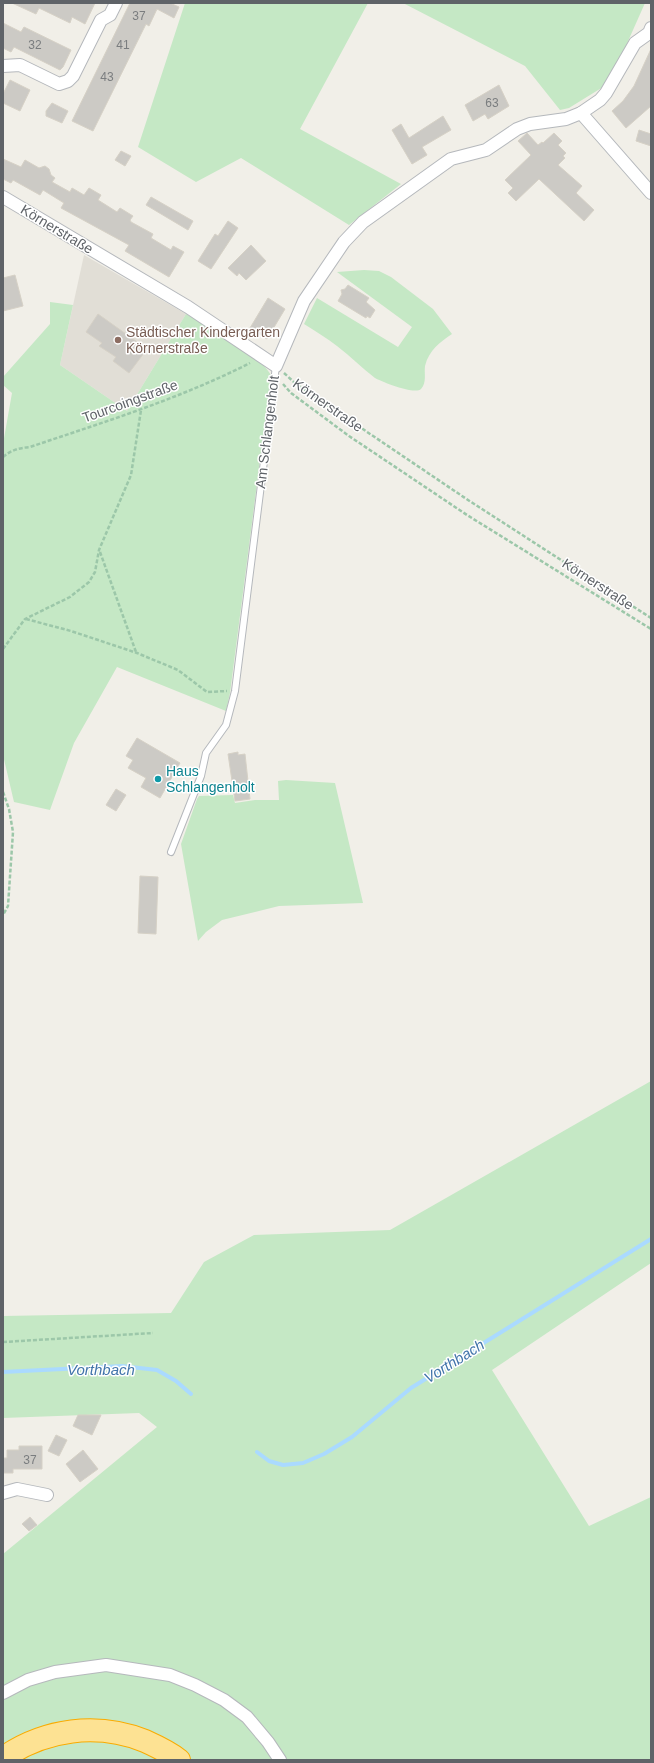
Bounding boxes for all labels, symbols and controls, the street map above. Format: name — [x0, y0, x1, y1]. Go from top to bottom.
house number: 37 — [132, 9, 146, 23]
house number: 32 — [28, 38, 42, 52]
house number: 41 — [116, 38, 130, 52]
house number: 43 — [100, 70, 114, 84]
house number: 63 — [485, 96, 499, 110]
street label: Körnerstraße — [18, 201, 96, 257]
place label: Städtischer Kindergarten Körnerstraße — [126, 324, 280, 356]
marker: Städtischer Kindergarten Körnerstraße — [113, 335, 123, 345]
street label: Am Schlangenholt — [252, 375, 282, 489]
street label: Körnerstraße — [290, 375, 366, 435]
street label: Tourcoingstraße — [80, 376, 180, 426]
street label: Körnerstraße — [559, 555, 637, 613]
place label: Haus Schlangenholt — [166, 763, 255, 795]
marker: Haus Schlangenholt — [153, 774, 163, 784]
water label: Vorthbach — [421, 1336, 487, 1386]
water label: Vorthbach — [67, 1361, 135, 1378]
house number: 37 — [23, 1453, 37, 1467]

